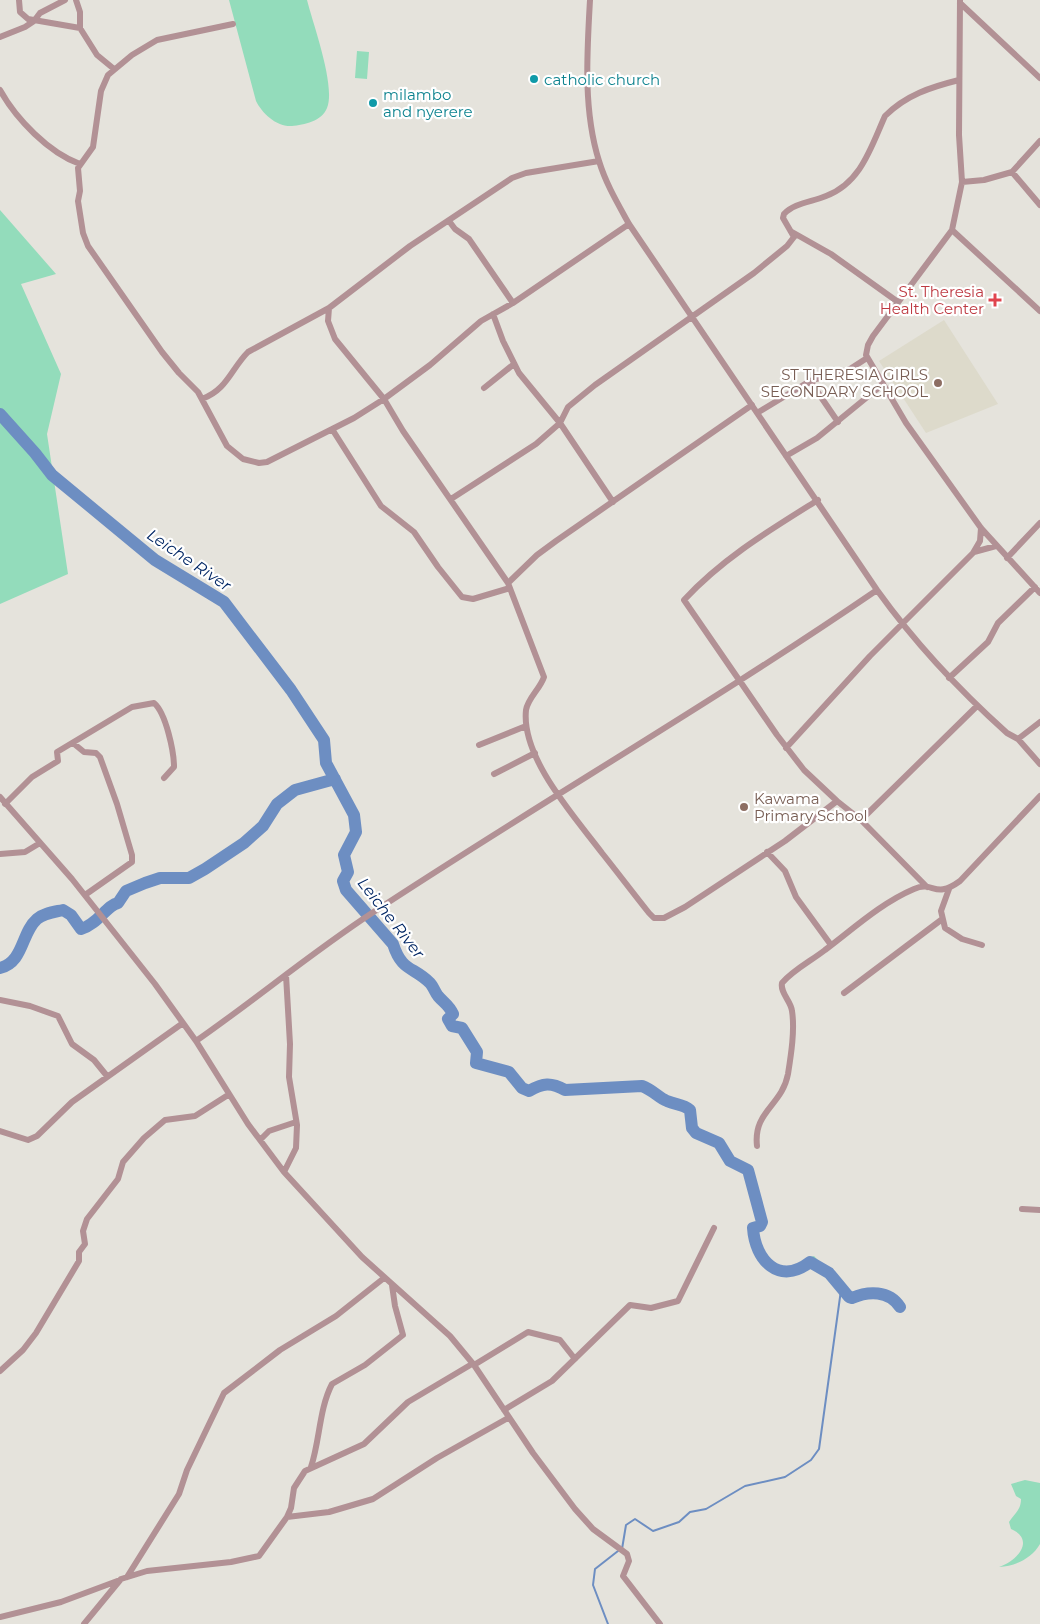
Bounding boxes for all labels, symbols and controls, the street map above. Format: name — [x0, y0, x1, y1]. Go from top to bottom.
place label: catholic church — [544, 70, 660, 89]
marker: catholic church — [528, 73, 540, 85]
place label: milambo and nyerere — [383, 85, 473, 121]
marker: milambo and nyerere — [367, 97, 379, 109]
place label: St. Theresia Health Center — [880, 282, 984, 318]
marker: St. Theresia Health Center — [988, 293, 1002, 307]
place label: ST THERESIA GIRLS SECONDARY SCHOOL — [761, 365, 928, 401]
marker: ST THERESIA GIRLS SECONDARY SCHOOL — [932, 377, 944, 389]
water label: Leiche River — [143, 525, 235, 595]
place label: Kawama Primary School — [754, 789, 868, 825]
marker: Kawama Primary School — [738, 801, 750, 813]
water label: Leiche River — [354, 874, 429, 963]

